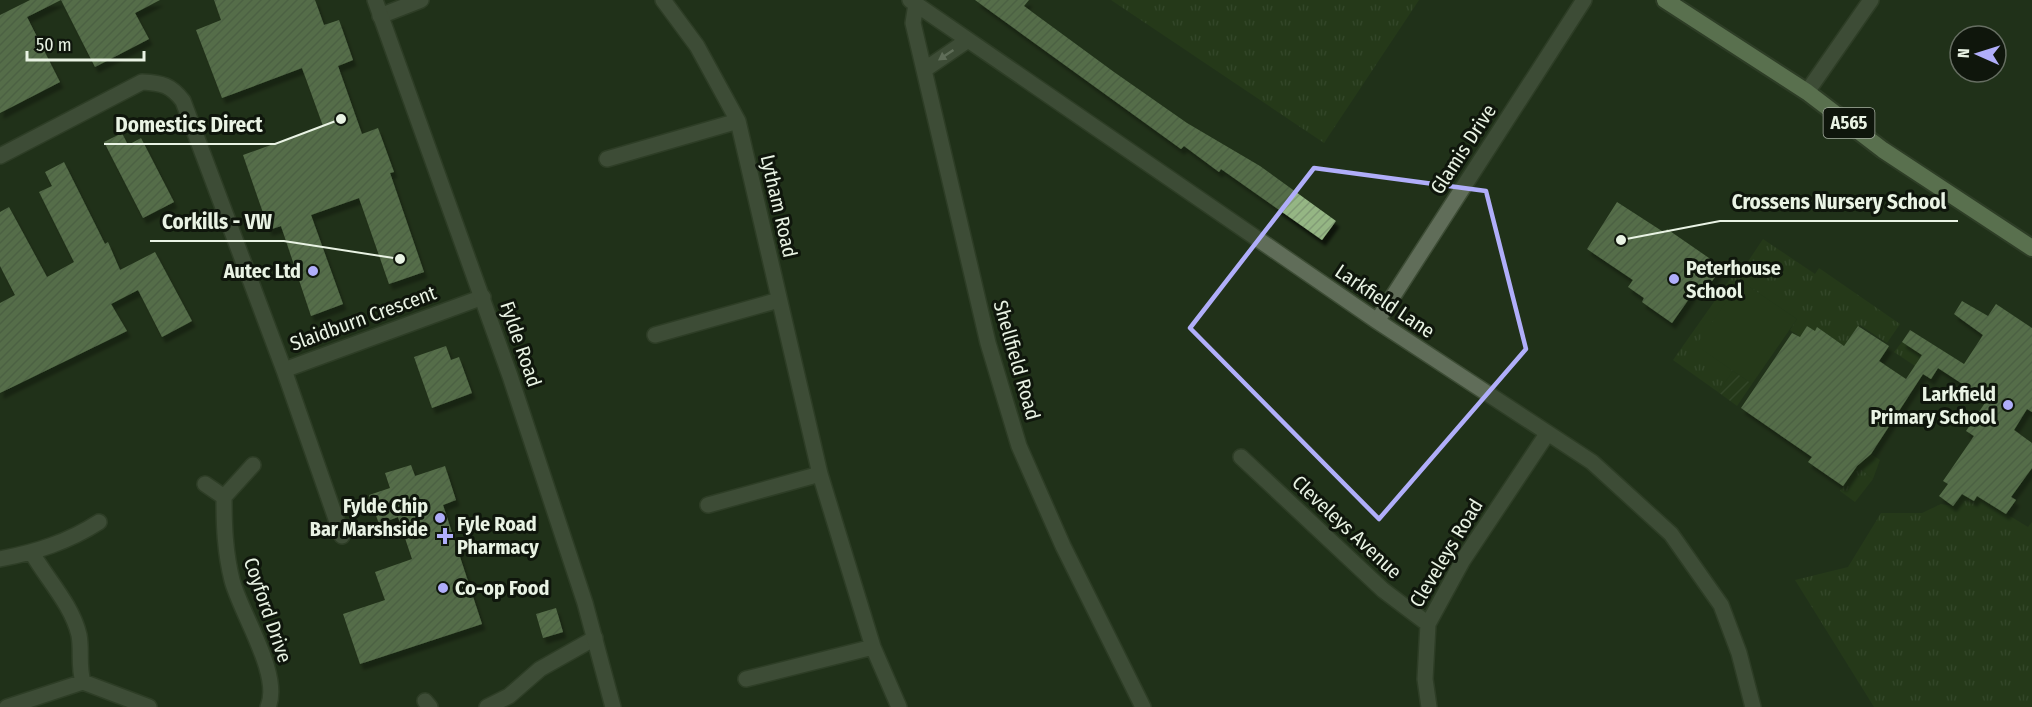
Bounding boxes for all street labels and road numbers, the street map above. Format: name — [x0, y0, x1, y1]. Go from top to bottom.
street label: Glamis Drive — [1425, 100, 1501, 198]
road number: A565 — [1824, 108, 1874, 138]
street label: Lytham Road — [756, 152, 802, 260]
street label: Larkfield Lane — [1331, 259, 1439, 343]
street label: Slaidburn Crescent — [287, 280, 440, 356]
street label: Shellfield Road — [988, 297, 1046, 423]
street label: Fylde Road — [495, 298, 547, 390]
street label: Cleveleys Avenue — [1287, 470, 1407, 584]
street label: Cleveleys Road — [1404, 494, 1488, 612]
street label: Coyford Drive — [239, 554, 297, 666]

